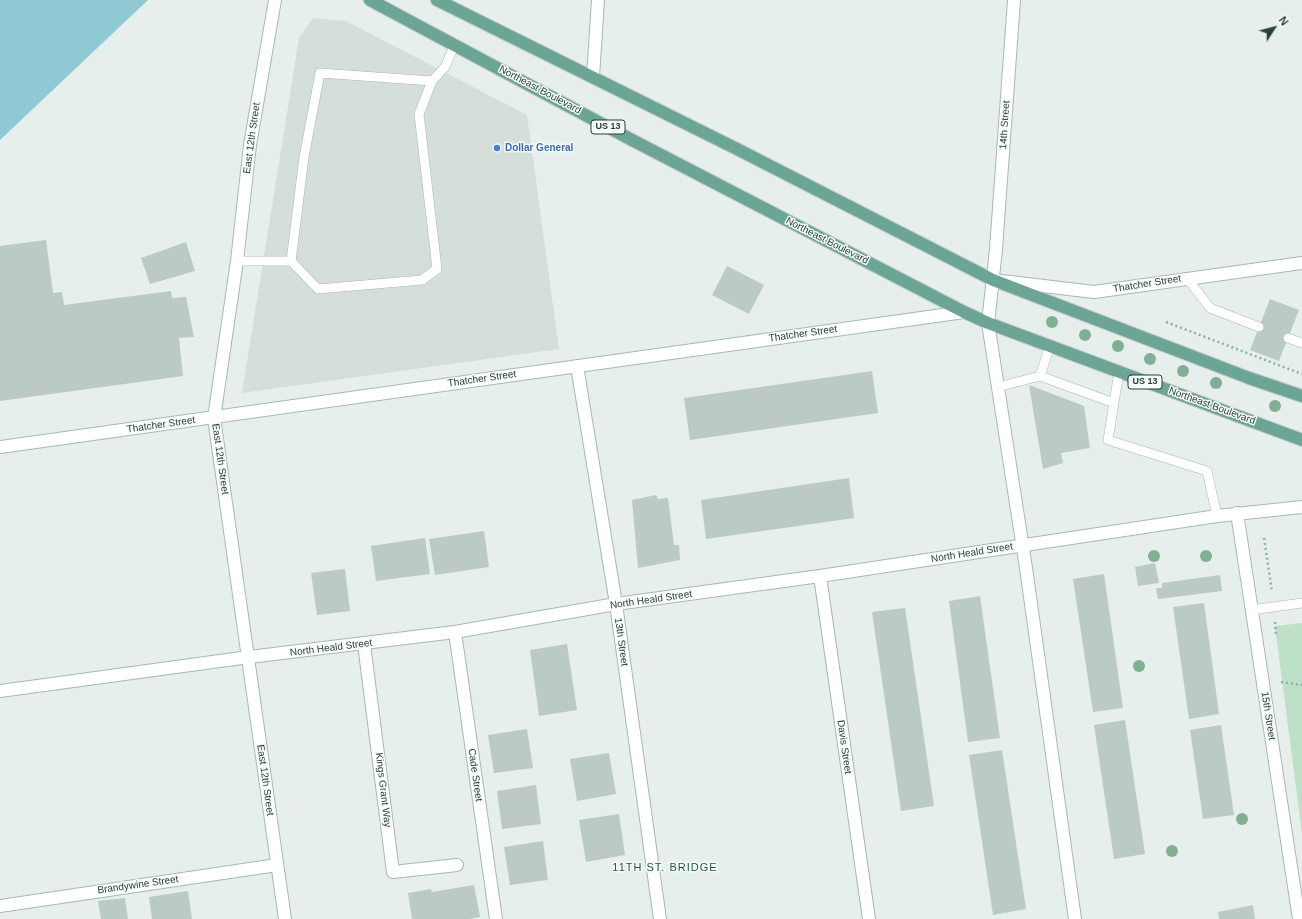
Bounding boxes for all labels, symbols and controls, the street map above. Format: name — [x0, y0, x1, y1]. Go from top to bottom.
north arrow — [1254, 8, 1294, 48]
text: N — [1277, 14, 1291, 28]
street label: Northeast Boulevard — [497, 63, 583, 117]
street label: 14th Street — [997, 100, 1013, 150]
street label: East 12th Street — [241, 102, 263, 174]
road number: US 13 — [591, 120, 625, 134]
place label: Dollar General — [505, 142, 573, 154]
marker: Dollar General — [492, 143, 502, 153]
street label: Northeast Boulevard — [784, 215, 870, 267]
street label: Thatcher Street — [1112, 273, 1182, 295]
street label: Thatcher Street — [768, 323, 838, 345]
street label: Thatcher Street — [447, 368, 517, 390]
road number: US 13 — [1128, 375, 1162, 389]
street label: Northeast Boulevard — [1167, 385, 1257, 427]
street label: Thatcher Street — [126, 414, 196, 436]
street label: East 12th Street — [209, 423, 231, 495]
street label: North Heald Street — [930, 541, 1014, 565]
street label: North Heald Street — [609, 588, 693, 612]
street label: 13th Street — [612, 617, 630, 667]
street label: North Heald Street — [289, 637, 373, 659]
street label: 15th Street — [1258, 691, 1278, 741]
street label: Davis Street — [834, 719, 854, 775]
street label: East 12th Street — [254, 744, 276, 816]
street label: Cade Street — [465, 748, 485, 802]
street label: Kings Grant Way — [372, 752, 394, 828]
district label: 11TH ST. BRIDGE — [612, 861, 718, 875]
street label: Brandywine Street — [97, 873, 179, 897]

